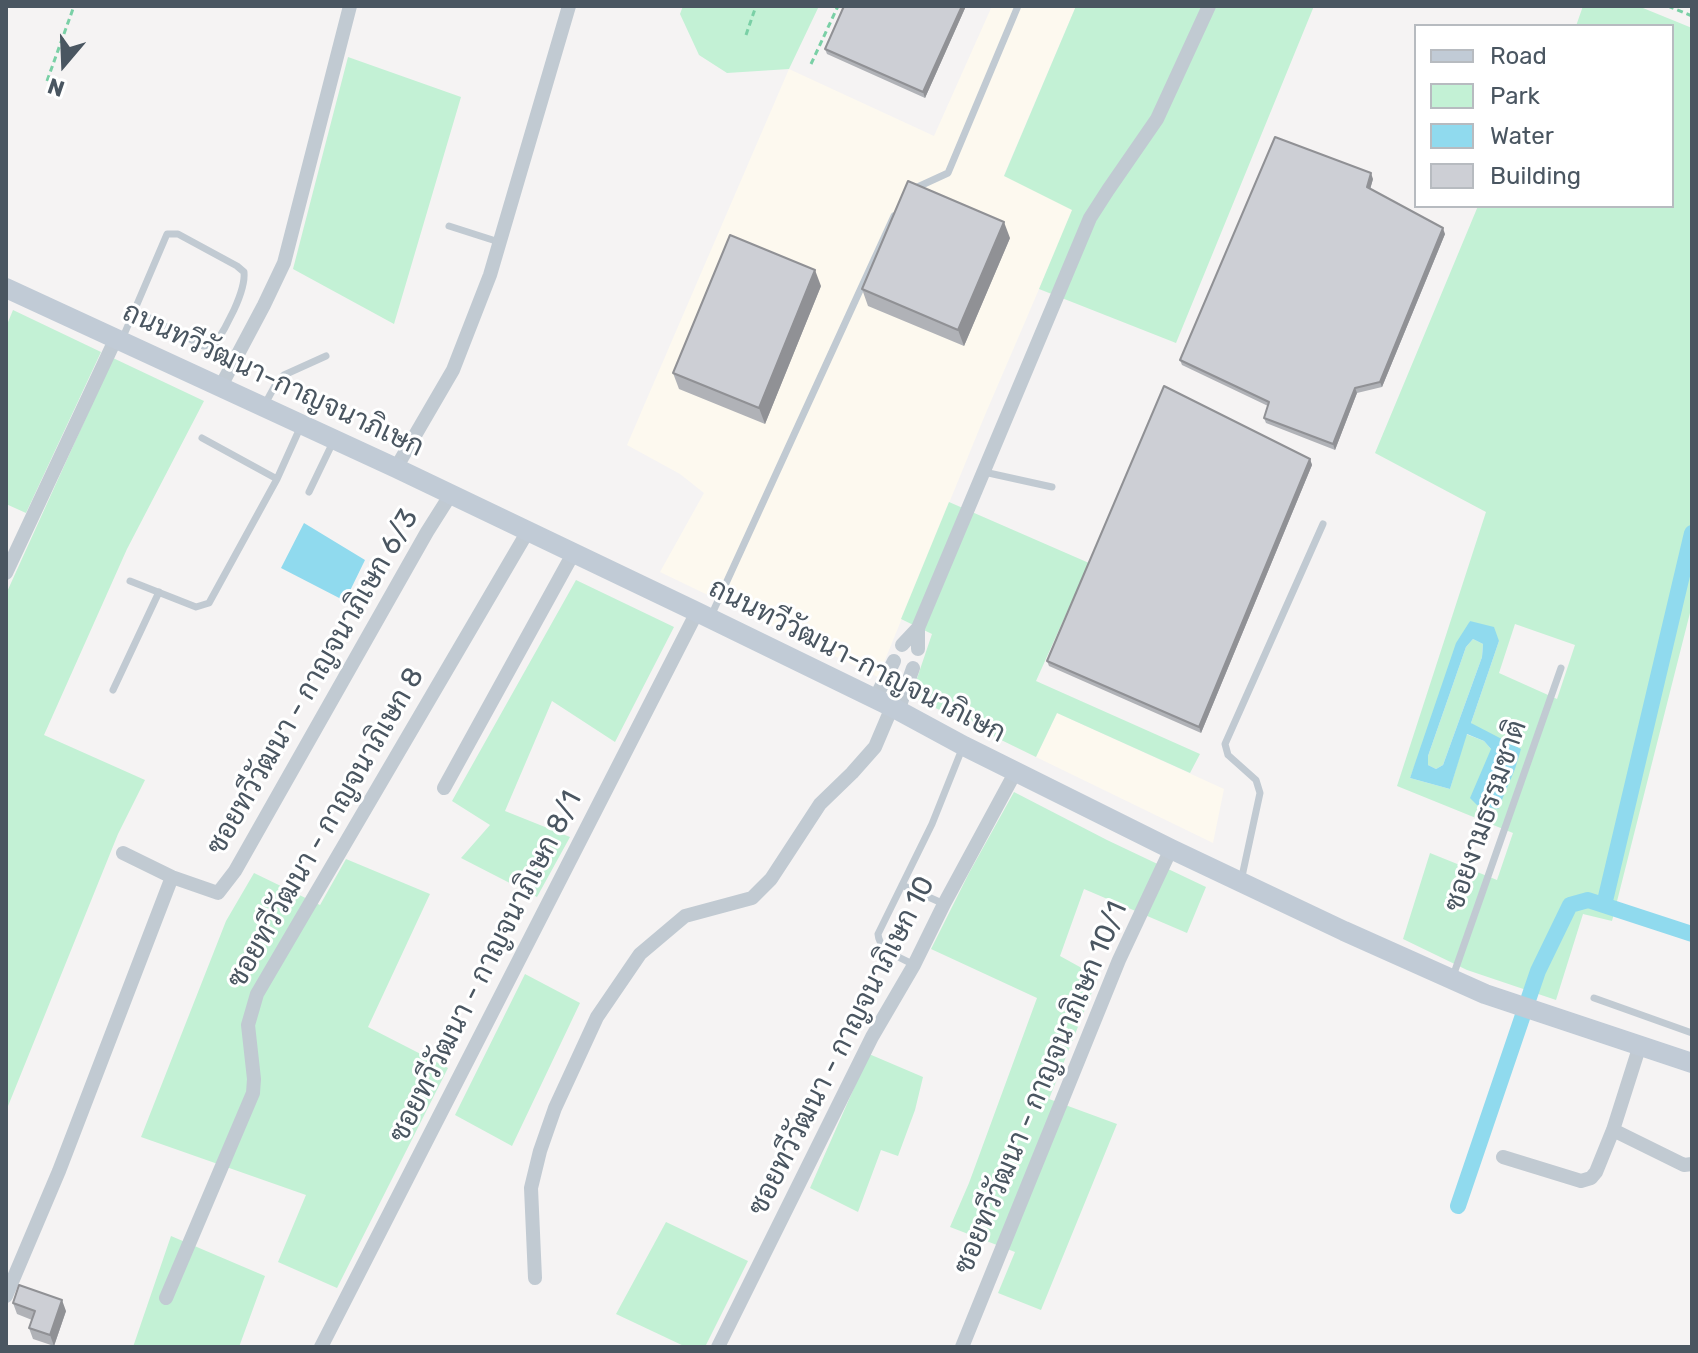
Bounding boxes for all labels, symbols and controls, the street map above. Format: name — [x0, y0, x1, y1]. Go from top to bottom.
north arrow — [24, 24, 104, 104]
legend — [1414, 24, 1674, 208]
text: Road — [1490, 42, 1547, 70]
text: N — [44, 72, 68, 103]
text: Park — [1490, 82, 1540, 110]
text: Water — [1490, 122, 1554, 150]
text: Building — [1490, 162, 1581, 190]
street label: ถนนทวีวัฒนา-กาญจนาภิเษก — [117, 295, 429, 465]
street label: ซอยทวีวัฒนา - กาญจนาภิเษก 6/3 — [200, 503, 426, 861]
street label: ถนนทวีวัฒนา-กาญจนาภิเษก — [703, 572, 1011, 750]
street label: ซอยทวีวัฒนา - กาญจนาภิเษก 8 — [220, 662, 432, 994]
street label: ซอยงามธรรมชาติ — [1438, 716, 1534, 916]
street label: ซอยทวีวัฒนา - กาญจนาภิเษก 8/1 — [383, 786, 589, 1148]
street label: ซอยทวีวัฒนา - กาญจนาภิเษก 10 — [742, 871, 942, 1221]
street label: ซอยทวีวัฒนา - กาญจนาภิเษก 10/1 — [947, 897, 1135, 1279]

